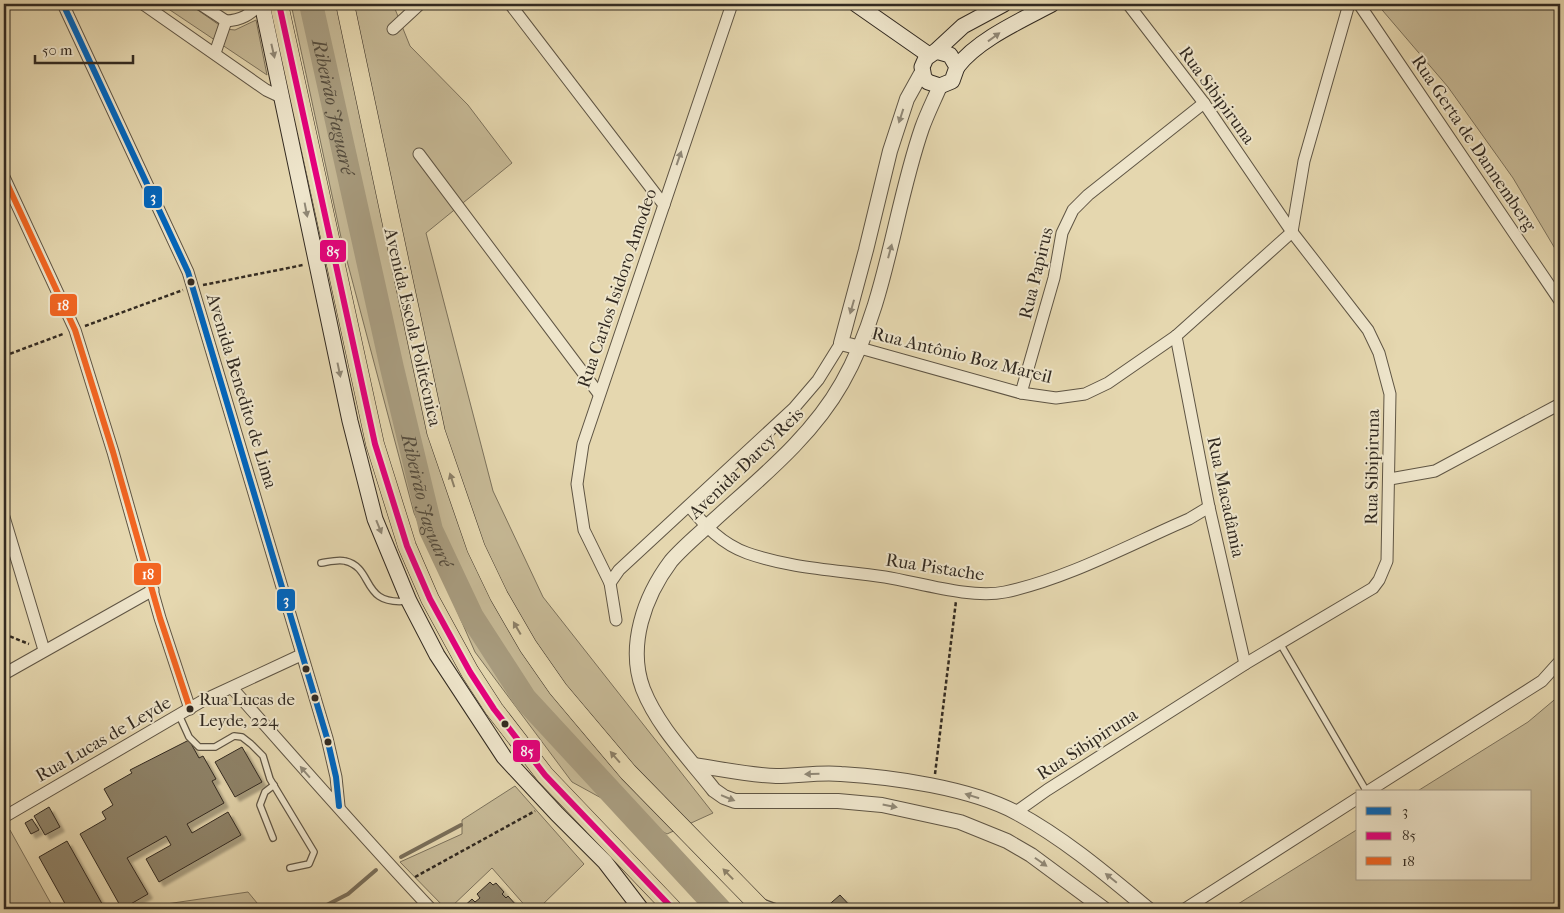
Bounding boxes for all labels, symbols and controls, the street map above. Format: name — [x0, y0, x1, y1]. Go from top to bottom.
scale bar — [35, 32, 132, 64]
one-way arrow — [987, 32, 1001, 42]
water label: Ribeirão Jaguaré — [307, 35, 359, 179]
text: 50 m — [42, 41, 73, 59]
street label: Rua Sibipiruna — [1174, 42, 1260, 149]
one-way arrow — [269, 44, 277, 59]
street label: Rua Gerta de Dannemberg — [1407, 51, 1541, 236]
one-way arrow — [897, 108, 905, 123]
one-way arrow — [676, 151, 683, 166]
line badge: 3 — [143, 185, 163, 209]
street label: Rua Carlos Isidoro Amodeo — [573, 186, 661, 391]
text: 3 — [150, 189, 156, 206]
one-way arrow — [302, 203, 310, 219]
street label: Avenida Escola Politécnica — [379, 225, 446, 429]
street label: Rua Papirus — [1015, 225, 1058, 321]
line badge: 85 — [319, 239, 347, 263]
text: 85 — [326, 243, 340, 260]
one-way arrow — [886, 244, 894, 259]
unlabelled marker — [186, 277, 196, 287]
street label: Avenida Benedito de Lima — [202, 290, 281, 492]
line badge: 18 — [49, 293, 78, 317]
text: 18 — [57, 297, 69, 314]
one-way arrow — [847, 299, 855, 314]
street label: Rua Antônio Boz Mareil — [869, 323, 1054, 388]
one-way arrow — [335, 362, 343, 378]
street label: Avenida Darcy Reis — [684, 403, 808, 524]
street label: Rua Sibipiruna — [1361, 408, 1384, 525]
water label: Ribeirão Jaguaré — [396, 430, 458, 573]
street label: Rua Macadâmia — [1202, 435, 1249, 560]
one-way arrow — [447, 472, 455, 487]
one-way arrow — [375, 520, 383, 534]
street label: Rua Pistache — [884, 549, 986, 586]
line badge: 18 — [133, 562, 162, 586]
text: 18 — [142, 566, 154, 583]
line badge: 3 — [276, 588, 296, 612]
text: 3 — [283, 592, 289, 609]
one-way arrow — [513, 621, 522, 634]
unlabelled marker — [301, 664, 311, 674]
place label: Rua Lucas de Leyde, 224 — [199, 689, 295, 730]
street label: Rua Lucas de Leyde — [32, 692, 175, 787]
unlabelled marker — [310, 693, 320, 703]
marker: Rua Lucas de Leyde, 224 — [185, 704, 195, 714]
street label: Rua Sibipiruna — [1033, 704, 1142, 785]
unlabelled marker — [500, 719, 510, 729]
unlabelled marker — [323, 737, 333, 747]
line badge: 85 — [512, 739, 541, 763]
text: 85 — [520, 743, 534, 760]
one-way arrow — [610, 751, 621, 764]
one-way arrow — [300, 765, 311, 778]
one-way arrow — [803, 770, 819, 778]
legend — [1356, 790, 1532, 880]
one-way arrow — [964, 792, 979, 800]
one-way arrow — [721, 794, 735, 802]
text: 3 — [1402, 802, 1408, 820]
one-way arrow — [882, 803, 898, 811]
text: 85 — [1402, 826, 1416, 844]
text: 18 — [1402, 852, 1415, 870]
one-way arrow — [1034, 857, 1048, 867]
one-way arrow — [722, 869, 734, 881]
one-way arrow — [1104, 873, 1117, 884]

